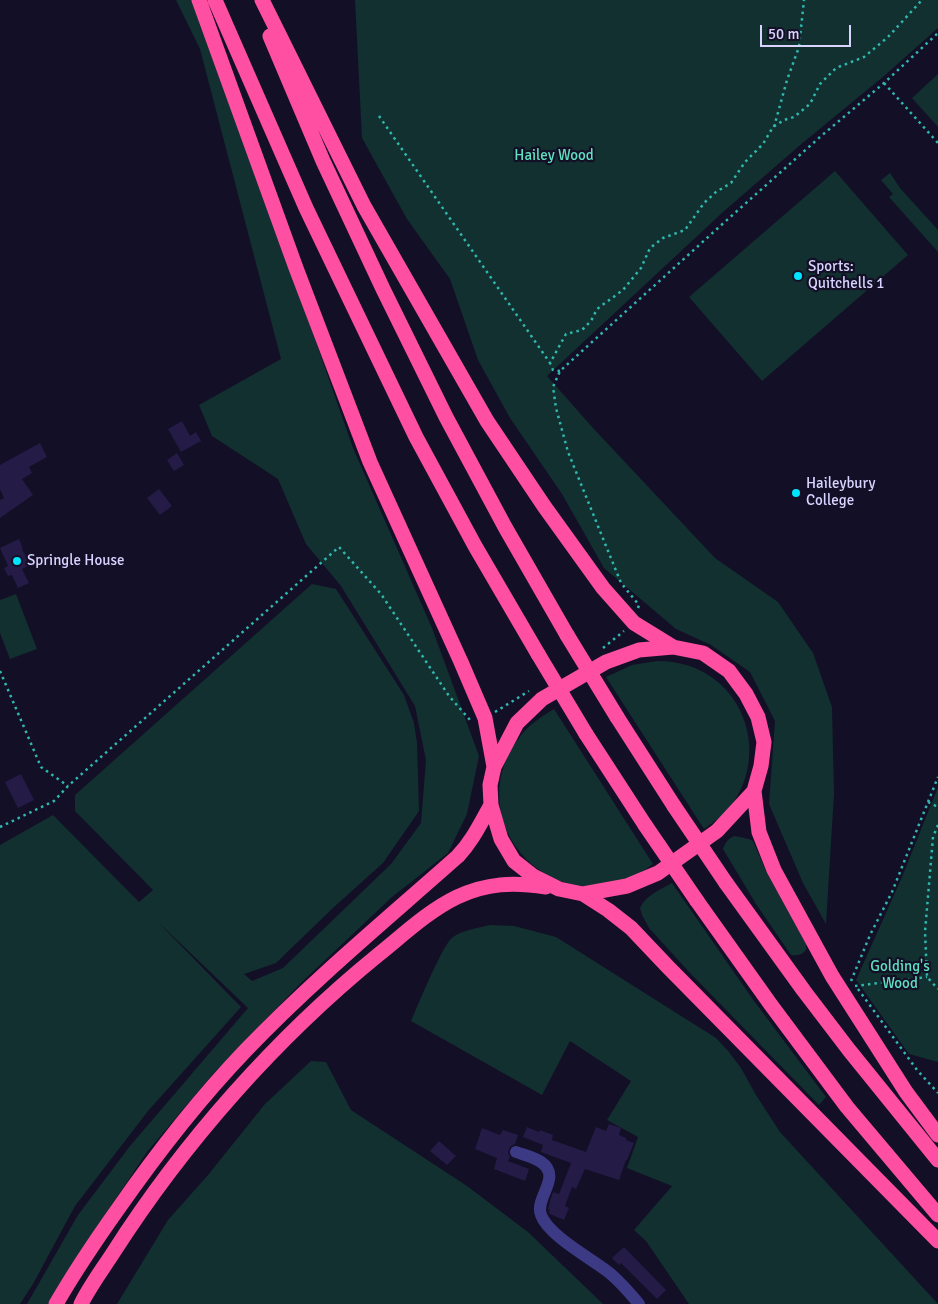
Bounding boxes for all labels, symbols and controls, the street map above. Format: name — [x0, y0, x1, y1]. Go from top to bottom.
scale bar — [763, 15, 854, 47]
text: 50 m — [768, 25, 799, 43]
park label: Hailey Wood — [514, 147, 594, 165]
place label: Sports: Quitchells 1 — [808, 258, 884, 293]
marker: Sports: Quitchells 1 — [792, 270, 804, 282]
place label: Haileybury College — [806, 475, 875, 510]
marker: Haileybury College — [790, 487, 802, 499]
place label: Springle House — [27, 552, 124, 570]
marker: Springle House — [11, 555, 23, 567]
park label: Golding's Wood — [870, 958, 930, 993]

